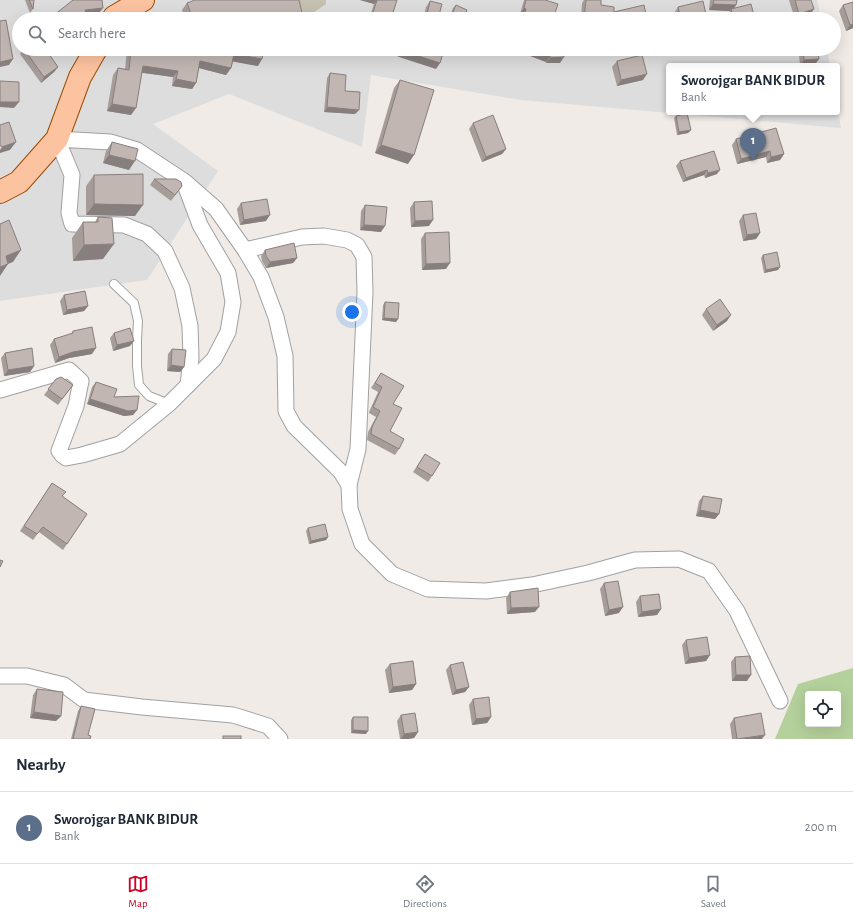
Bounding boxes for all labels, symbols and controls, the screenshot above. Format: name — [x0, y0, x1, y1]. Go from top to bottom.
search box — [12, 12, 841, 56]
icon: search — [26, 23, 48, 45]
text: Search here — [58, 26, 126, 41]
popup — [666, 63, 840, 115]
text: Sworojgar BANK BIDUR — [681, 73, 825, 88]
text: Bank — [681, 91, 706, 104]
pin: 1 — [740, 128, 766, 161]
your location — [342, 302, 362, 322]
map controls — [805, 691, 841, 727]
button: locate — [805, 691, 841, 727]
text: Nearby — [16, 756, 66, 773]
text: Sworojgar BANK BIDUR — [54, 812, 198, 827]
text: 1 — [27, 821, 31, 834]
text: 200 m — [805, 821, 837, 834]
text: Bank — [54, 830, 80, 843]
tab: Map — [127, 873, 149, 910]
tab: Directions — [403, 873, 447, 910]
tab: Saved — [701, 873, 726, 910]

